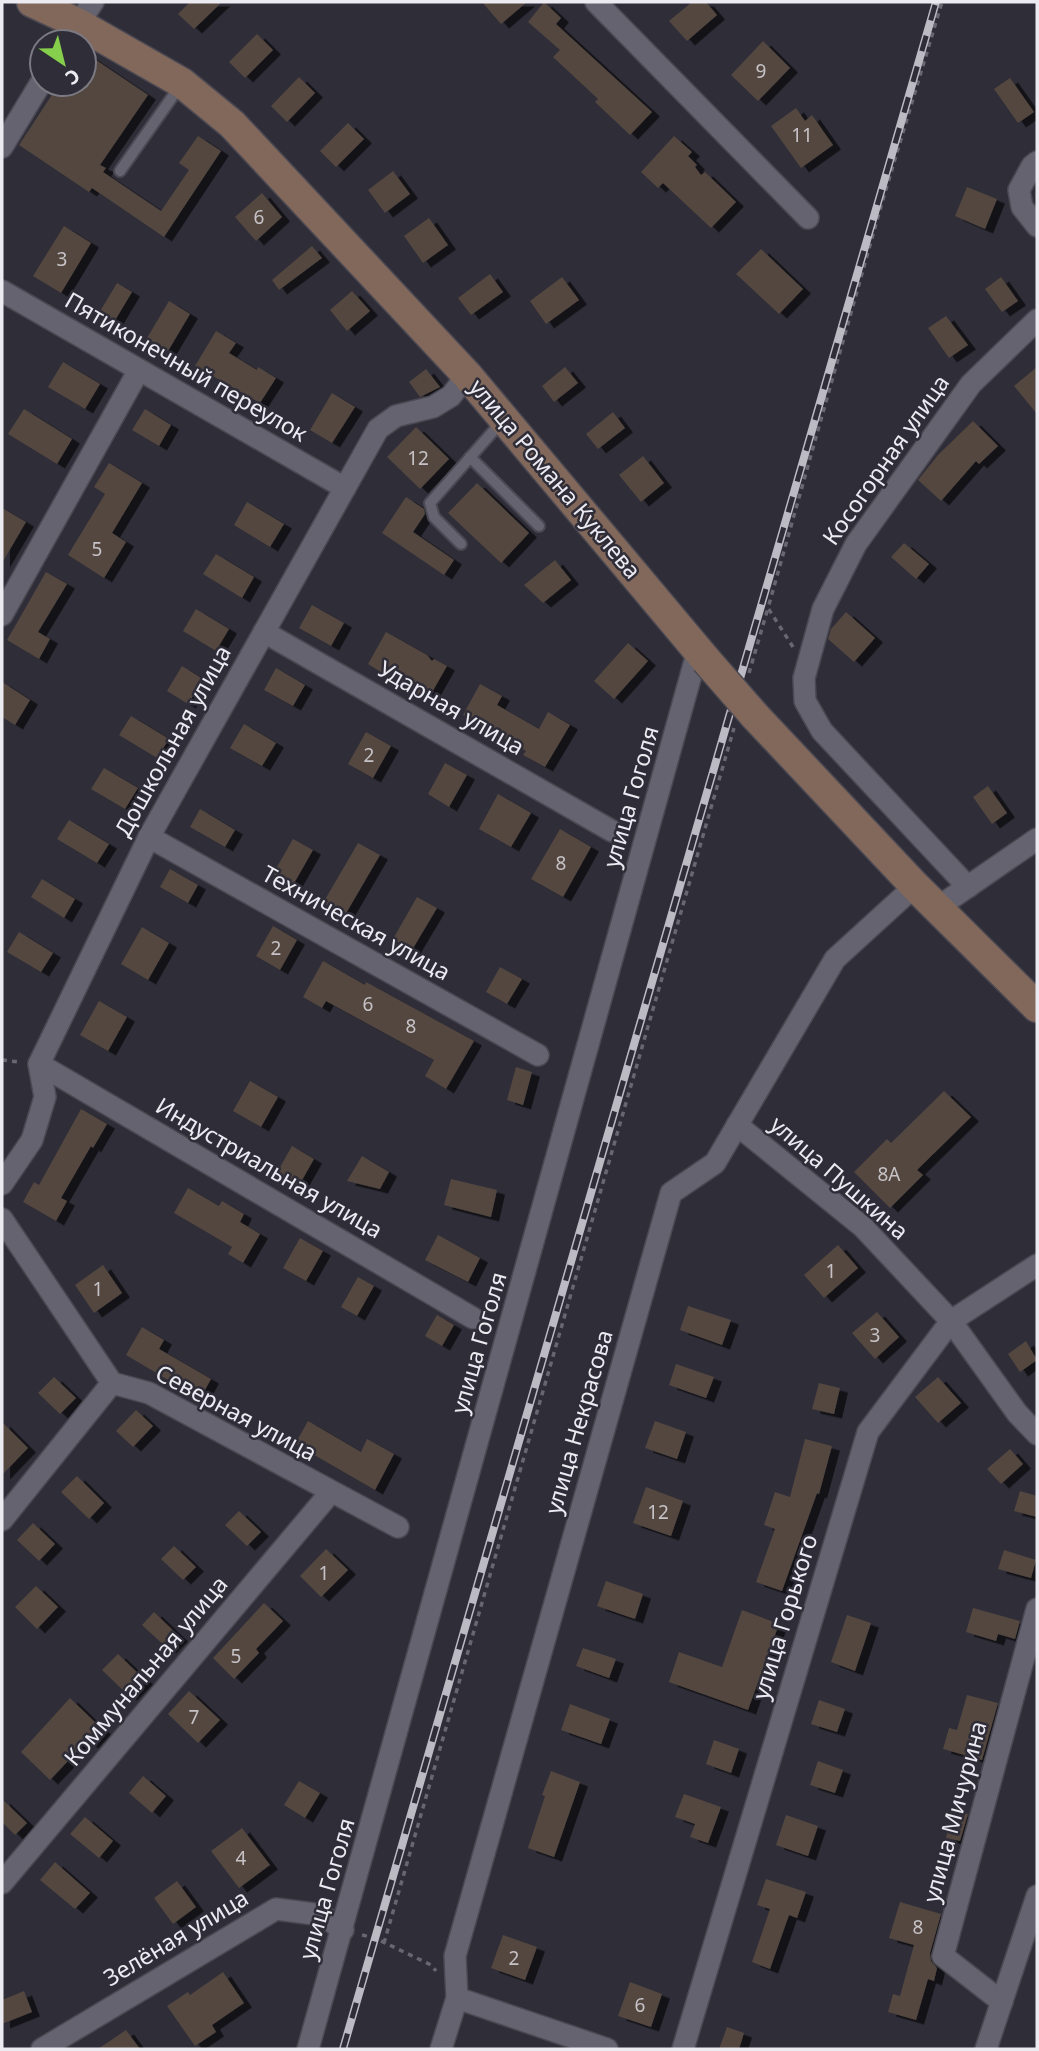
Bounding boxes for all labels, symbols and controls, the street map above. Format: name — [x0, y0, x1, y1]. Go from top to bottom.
north arrow — [28, 28, 98, 98]
house number: 9 — [756, 58, 766, 84]
text: С — [60, 63, 85, 91]
house number: 11 — [791, 122, 813, 148]
house number: 6 — [254, 204, 264, 230]
house number: 3 — [57, 246, 67, 272]
street label: Пятиконечный переулок — [59, 284, 314, 449]
street label: Косогорная улица — [814, 368, 956, 551]
street label: улица Романа Куклева — [463, 372, 649, 585]
house number: 12 — [407, 445, 429, 471]
house number: 5 — [92, 536, 102, 562]
street label: Дошкольная улица — [106, 639, 238, 842]
street label: Ударная улица — [372, 652, 531, 762]
street label: улица Гоголя — [595, 722, 666, 871]
house number: 2 — [364, 742, 374, 768]
house number: 8 — [556, 850, 566, 876]
street label: Техническая улица — [257, 857, 456, 987]
house number: 2 — [271, 935, 281, 961]
house number: 6 — [363, 991, 373, 1017]
house number: 8 — [406, 1013, 416, 1039]
street label: Индустриальная улица — [150, 1089, 389, 1245]
street label: улица Пушкина — [764, 1108, 916, 1246]
house number: 8А — [878, 1161, 901, 1187]
house number: 1 — [826, 1258, 836, 1284]
street label: улица Гоголя — [443, 1268, 514, 1417]
house number: 1 — [93, 1276, 103, 1302]
house number: 3 — [870, 1322, 880, 1348]
street label: улица Некрасова — [536, 1326, 620, 1518]
street label: Северная улица — [150, 1356, 323, 1468]
house number: 12 — [647, 1499, 669, 1525]
street label: улица Горького — [744, 1530, 824, 1703]
house number: 1 — [319, 1560, 329, 1586]
street label: Коммунальная улица — [56, 1569, 234, 1772]
house number: 5 — [231, 1643, 241, 1669]
house number: 7 — [189, 1704, 199, 1730]
street label: улица Мичурина — [914, 1717, 994, 1906]
street label: улица Гоголя — [291, 1814, 362, 1963]
house number: 4 — [236, 1845, 247, 1871]
street label: Зелёная улица — [97, 1881, 254, 1993]
house number: 8 — [913, 1914, 923, 1940]
house number: 2 — [509, 1945, 519, 1971]
house number: 6 — [635, 1992, 645, 2018]

